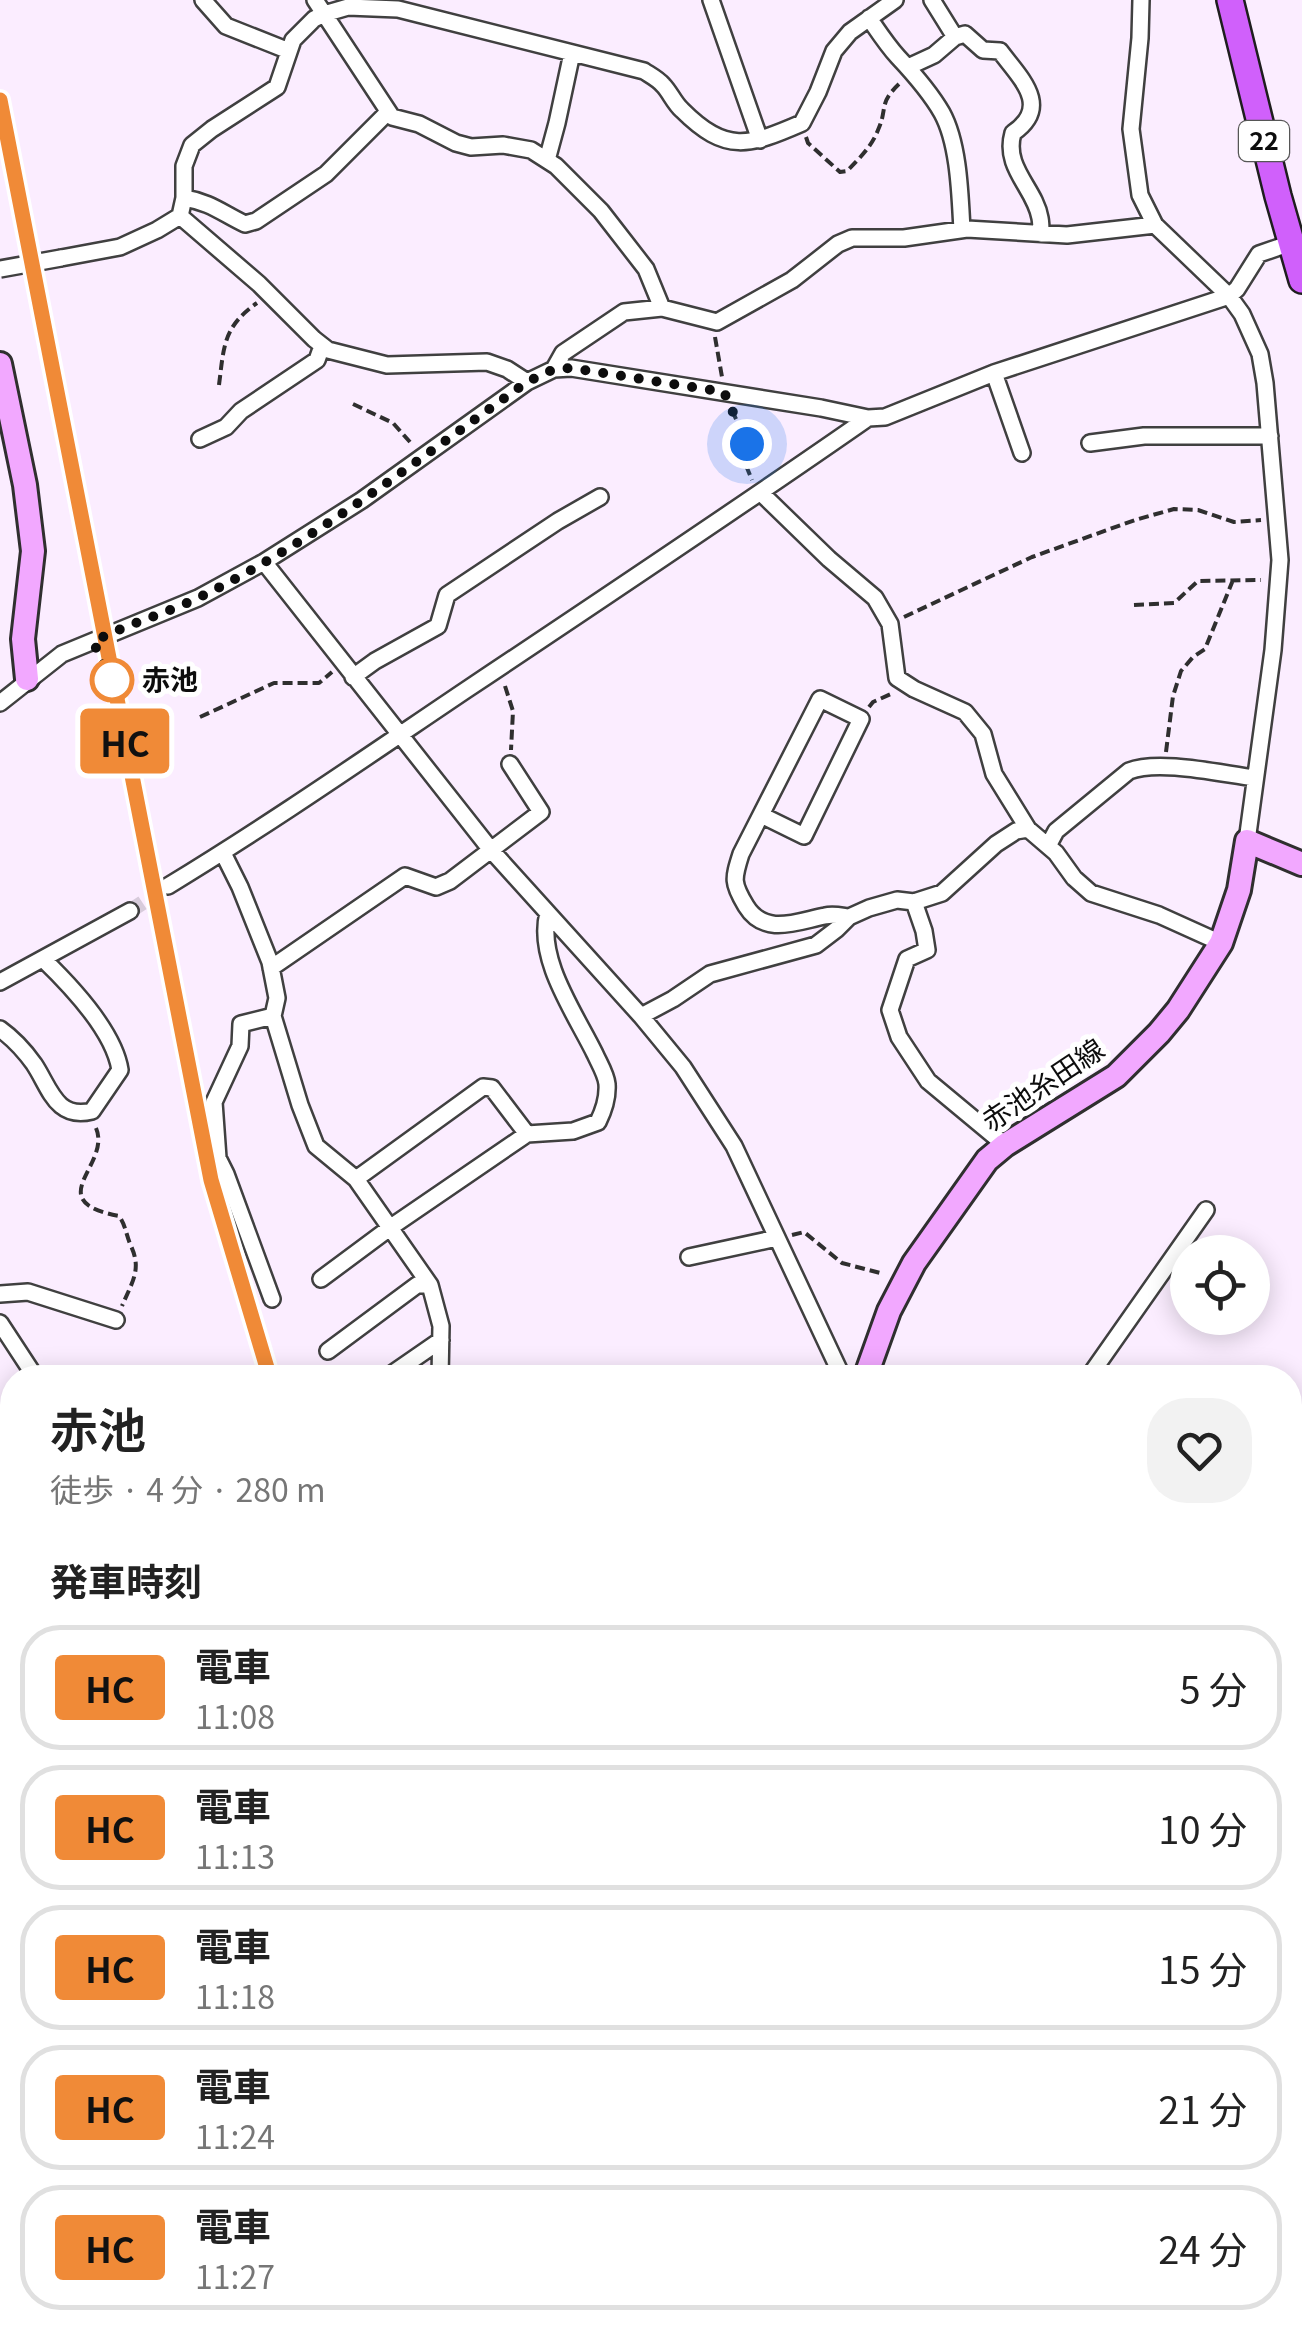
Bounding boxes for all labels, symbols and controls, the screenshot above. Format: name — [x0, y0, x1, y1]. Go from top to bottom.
road number: 22 — [1239, 121, 1289, 161]
your location — [722, 419, 772, 469]
place label: 赤池 — [142, 658, 198, 698]
marker: 赤池 — [91, 659, 133, 701]
line badge: HC — [80, 708, 170, 774]
text: HC — [100, 716, 150, 767]
street label: 赤池糸田線 — [973, 1028, 1111, 1139]
map controls — [1170, 1235, 1270, 1335]
button: locate — [1170, 1235, 1270, 1335]
text: 赤池 — [50, 1392, 146, 1462]
button: heart — [1147, 1398, 1252, 1503]
text: 徒歩 · 4 分 · 280 m — [50, 1465, 326, 1511]
text: 発車時刻 — [50, 1552, 202, 1607]
text: 電車 — [195, 1637, 271, 1692]
text: 5 分 — [1179, 1660, 1247, 1715]
text: HC — [85, 1662, 135, 1713]
text: 11:08 — [195, 1692, 275, 1738]
text: 電車 — [195, 1777, 271, 1832]
text: 10 分 — [1158, 1800, 1247, 1855]
text: HC — [85, 1802, 135, 1853]
text: 11:13 — [195, 1832, 275, 1878]
text: 電車 — [195, 1917, 271, 1972]
text: 15 分 — [1158, 1940, 1247, 1995]
text: HC — [85, 1942, 135, 1993]
text: 11:18 — [195, 1972, 275, 2018]
text: 電車 — [195, 2057, 271, 2112]
text: 21 分 — [1158, 2080, 1247, 2135]
text: HC — [85, 2082, 135, 2133]
text: 11:24 — [195, 2112, 275, 2158]
text: 電車 — [195, 2197, 271, 2252]
text: 24 分 — [1158, 2220, 1247, 2275]
text: HC — [85, 2222, 135, 2273]
text: 11:27 — [195, 2252, 275, 2298]

